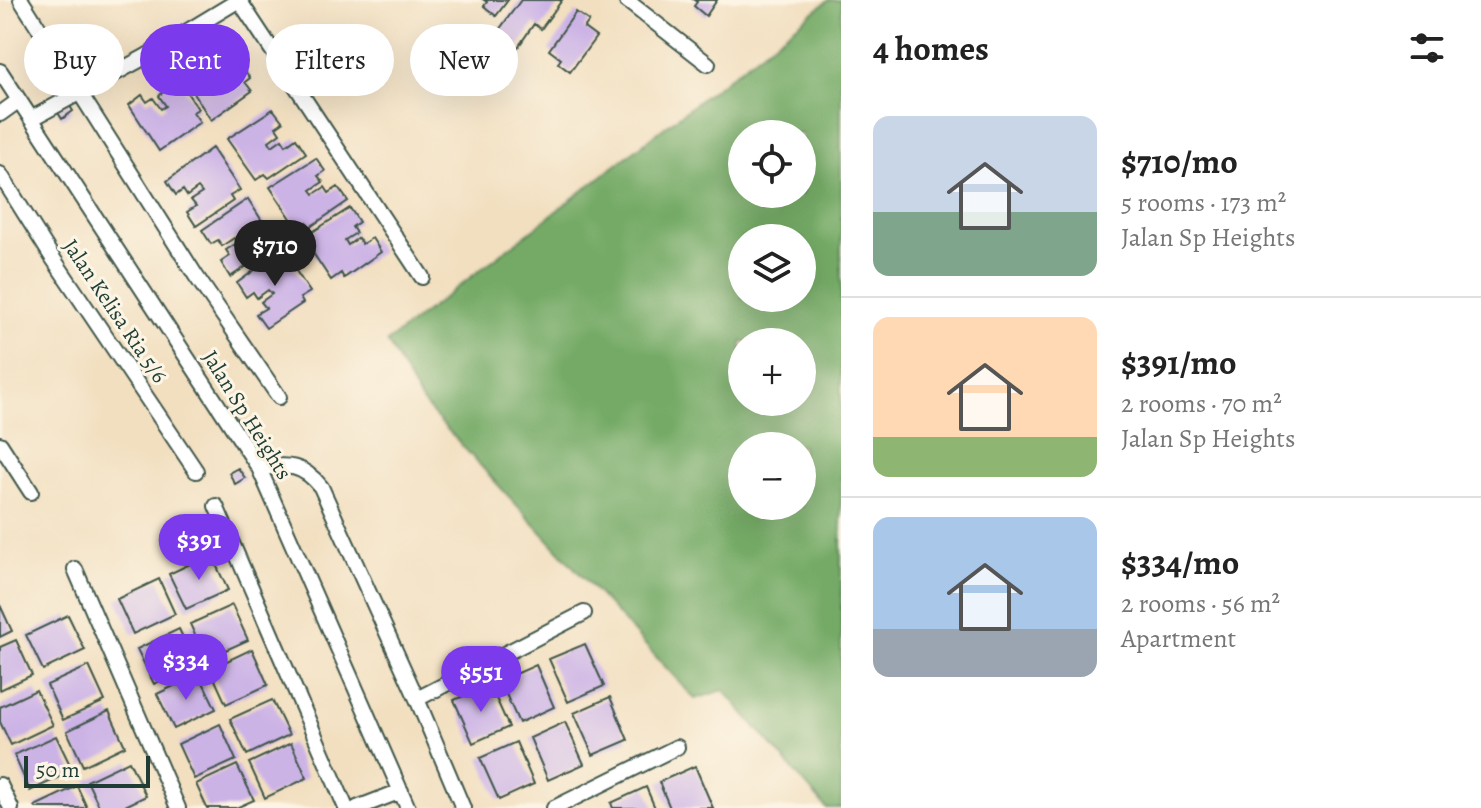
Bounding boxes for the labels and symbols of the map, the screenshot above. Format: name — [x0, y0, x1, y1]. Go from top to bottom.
pin: $710 — [228, 220, 322, 288]
street label: Jalan Kelisa Ria 5/6 — [56, 233, 174, 389]
street label: Jalan Sp Heights — [195, 344, 299, 486]
pin: $391 — [152, 514, 246, 582]
pin: $334 — [139, 634, 233, 702]
pin: $551 — [434, 646, 528, 714]
scale bar — [24, 752, 150, 788]

